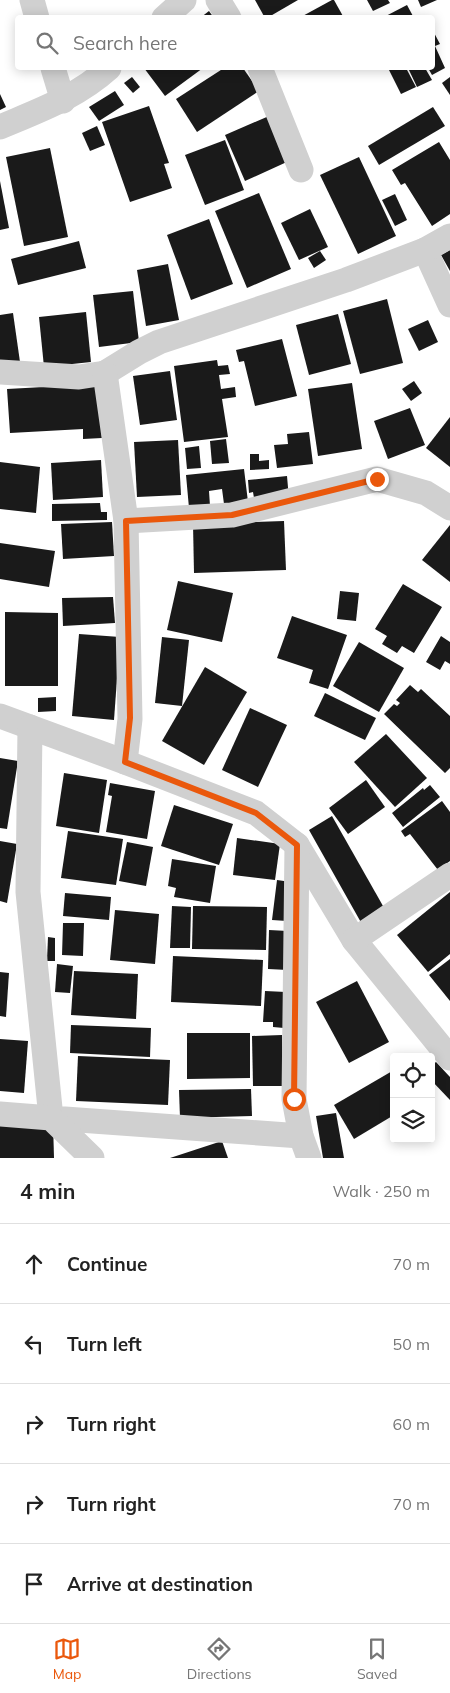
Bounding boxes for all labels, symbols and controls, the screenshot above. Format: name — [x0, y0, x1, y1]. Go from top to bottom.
search box — [15, 15, 435, 70]
icon: search — [33, 29, 61, 57]
text: Search here — [73, 31, 177, 55]
route end — [366, 468, 389, 491]
map controls — [390, 1053, 435, 1143]
button: locate — [390, 1053, 435, 1098]
route start — [283, 1088, 306, 1111]
button: layers — [390, 1098, 435, 1143]
text: 4 min — [20, 1178, 75, 1204]
text: Walk · 250 m — [332, 1181, 430, 1201]
icon: ahead — [20, 1250, 48, 1278]
text: Continue — [67, 1252, 147, 1276]
text: 70 m — [393, 1254, 430, 1274]
icon: left — [20, 1330, 48, 1358]
text: Turn left — [67, 1332, 142, 1356]
text: 50 m — [393, 1334, 430, 1354]
icon: right — [20, 1410, 48, 1438]
text: Turn right — [67, 1412, 156, 1436]
text: 60 m — [393, 1414, 430, 1434]
icon: right — [20, 1490, 48, 1518]
text: Turn right — [67, 1492, 156, 1516]
text: 70 m — [393, 1494, 430, 1514]
icon: arrive — [20, 1570, 48, 1598]
text: Arrive at destination — [67, 1572, 253, 1596]
tab: Map — [53, 1635, 81, 1683]
tab: Directions — [187, 1635, 252, 1683]
tab: Saved — [357, 1635, 397, 1683]

